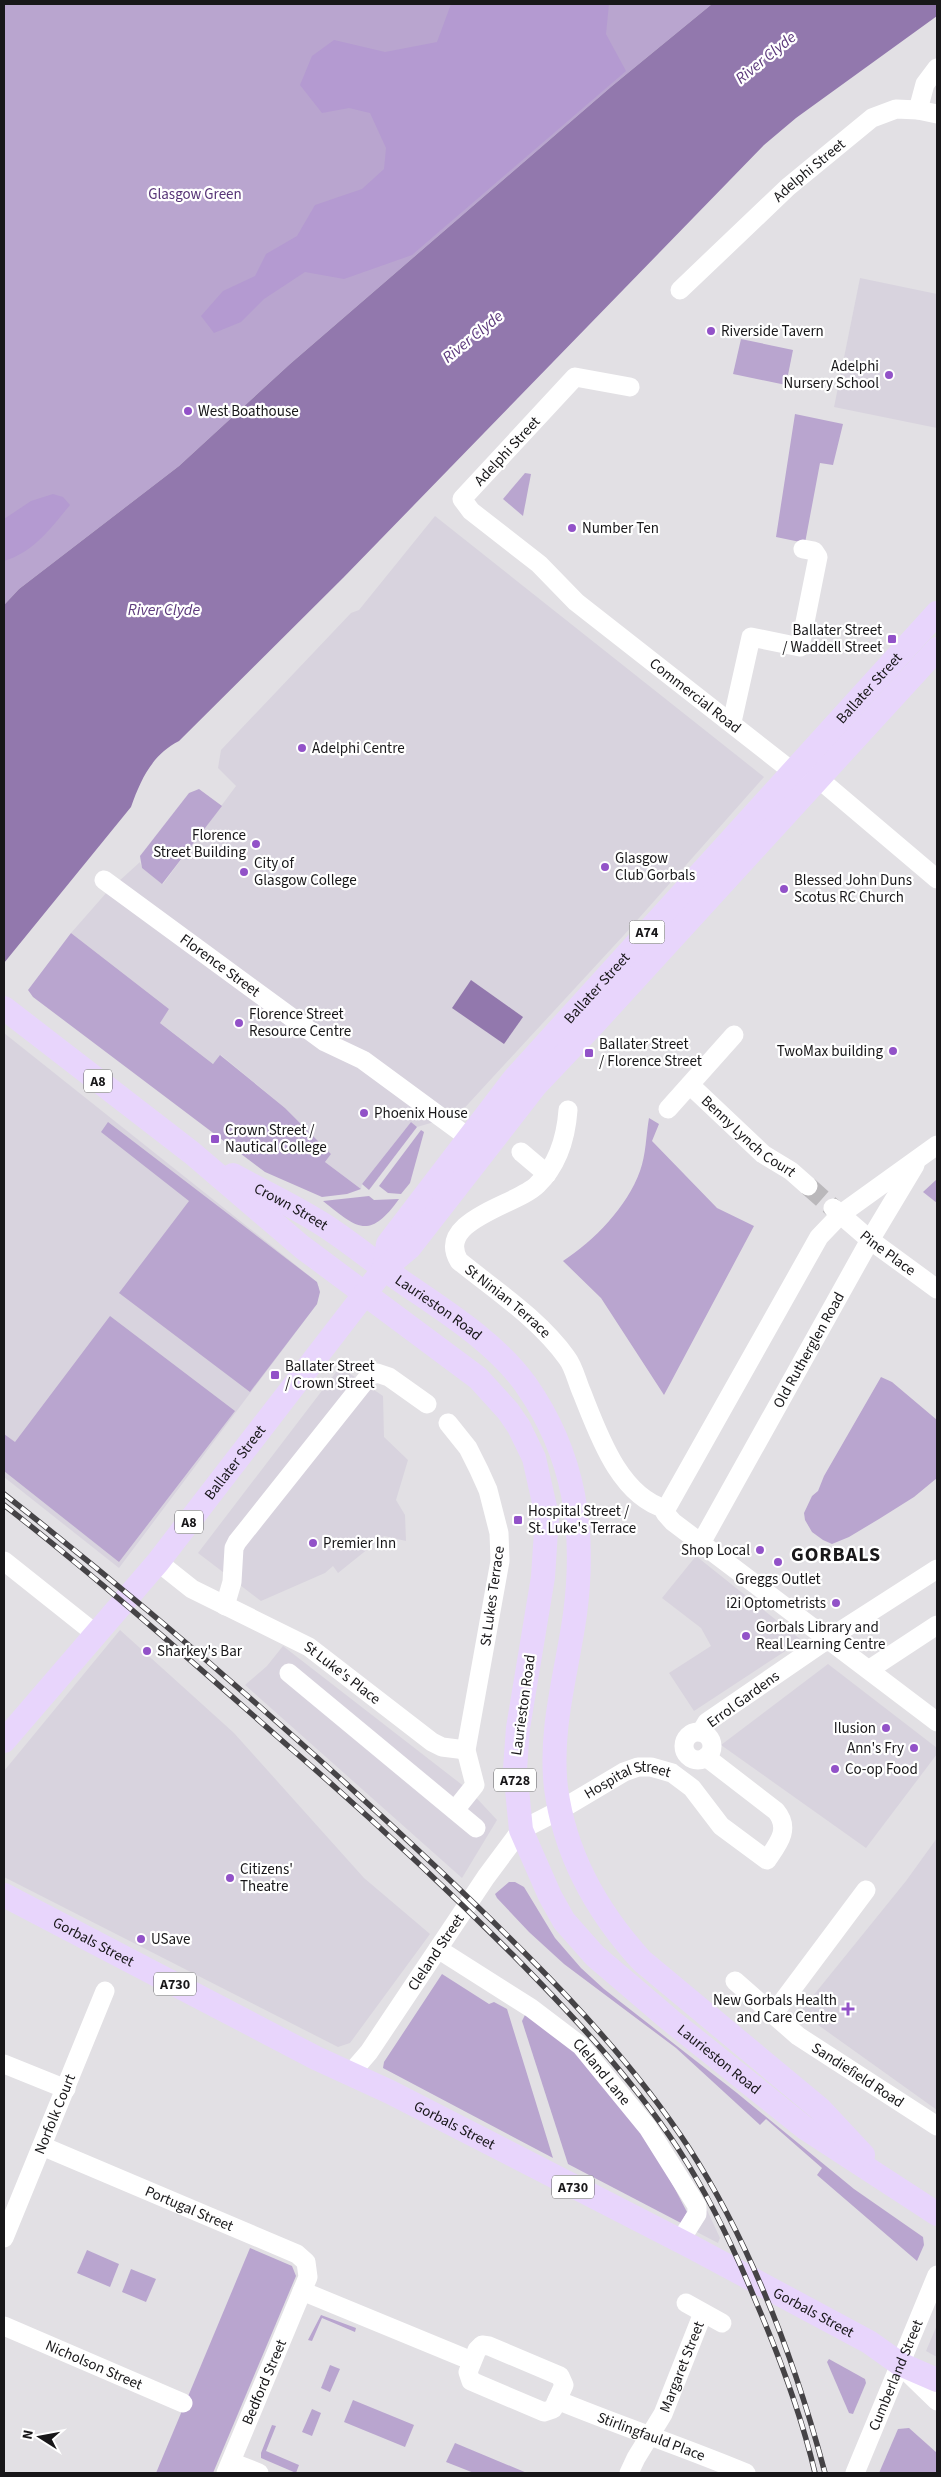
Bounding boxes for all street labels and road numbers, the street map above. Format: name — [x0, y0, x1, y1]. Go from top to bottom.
street label: Adelphi Street — [768, 134, 850, 207]
street label: Adelphi Street — [470, 412, 545, 491]
street label: Ballater Street — [831, 648, 907, 729]
street label: Commercial Road — [645, 653, 745, 738]
road number: A74 — [630, 920, 664, 944]
street label: Florence Street — [175, 929, 264, 1002]
street label: Ballater Street — [559, 948, 635, 1028]
road number: A8 — [84, 1070, 112, 1092]
street label: Benny Lynch Court — [696, 1091, 800, 1182]
street label: Crown Street — [250, 1178, 332, 1236]
street label: Pine Place — [855, 1226, 920, 1281]
street label: St Ninian Terrace — [460, 1259, 555, 1343]
street label: Laurieston Road — [391, 1270, 486, 1346]
street label: Old Rutherglen Road — [768, 1288, 850, 1412]
street label: Ballater Street — [200, 1421, 271, 1505]
road number: A8 — [175, 1510, 203, 1534]
street label: St Lukes Terrace — [475, 1545, 510, 1648]
street label: St Luke's Place — [300, 1636, 385, 1710]
street label: Laurieston Road — [506, 1653, 541, 1757]
street label: Errol Gardens — [703, 1666, 784, 1733]
street label: Hospital Street — [580, 1756, 673, 1804]
road number: A728 — [494, 1768, 536, 1792]
street label: Cleland Street — [403, 1910, 469, 1995]
street label: Gorbals Street — [49, 1912, 138, 1972]
road number: A730 — [154, 1972, 196, 1996]
street label: Laurieston Road — [672, 2020, 765, 2100]
street label: Cleland Lane — [568, 2033, 635, 2110]
street label: Sandiefield Road — [807, 2038, 908, 2113]
street label: Norfolk Court — [29, 2071, 81, 2157]
street label: Gorbals Street — [410, 2096, 499, 2155]
road number: A730 — [552, 2176, 594, 2198]
street label: Portugal Street — [142, 2181, 237, 2237]
street label: Gorbals Street — [769, 2282, 858, 2343]
street label: Cumberland Street — [864, 2316, 928, 2434]
street label: Margaret Street — [655, 2318, 710, 2416]
street label: Nicholson Street — [42, 2335, 146, 2395]
street label: Bedford Street — [237, 2336, 292, 2428]
street label: Stirlingfauld Place — [594, 2407, 708, 2467]

